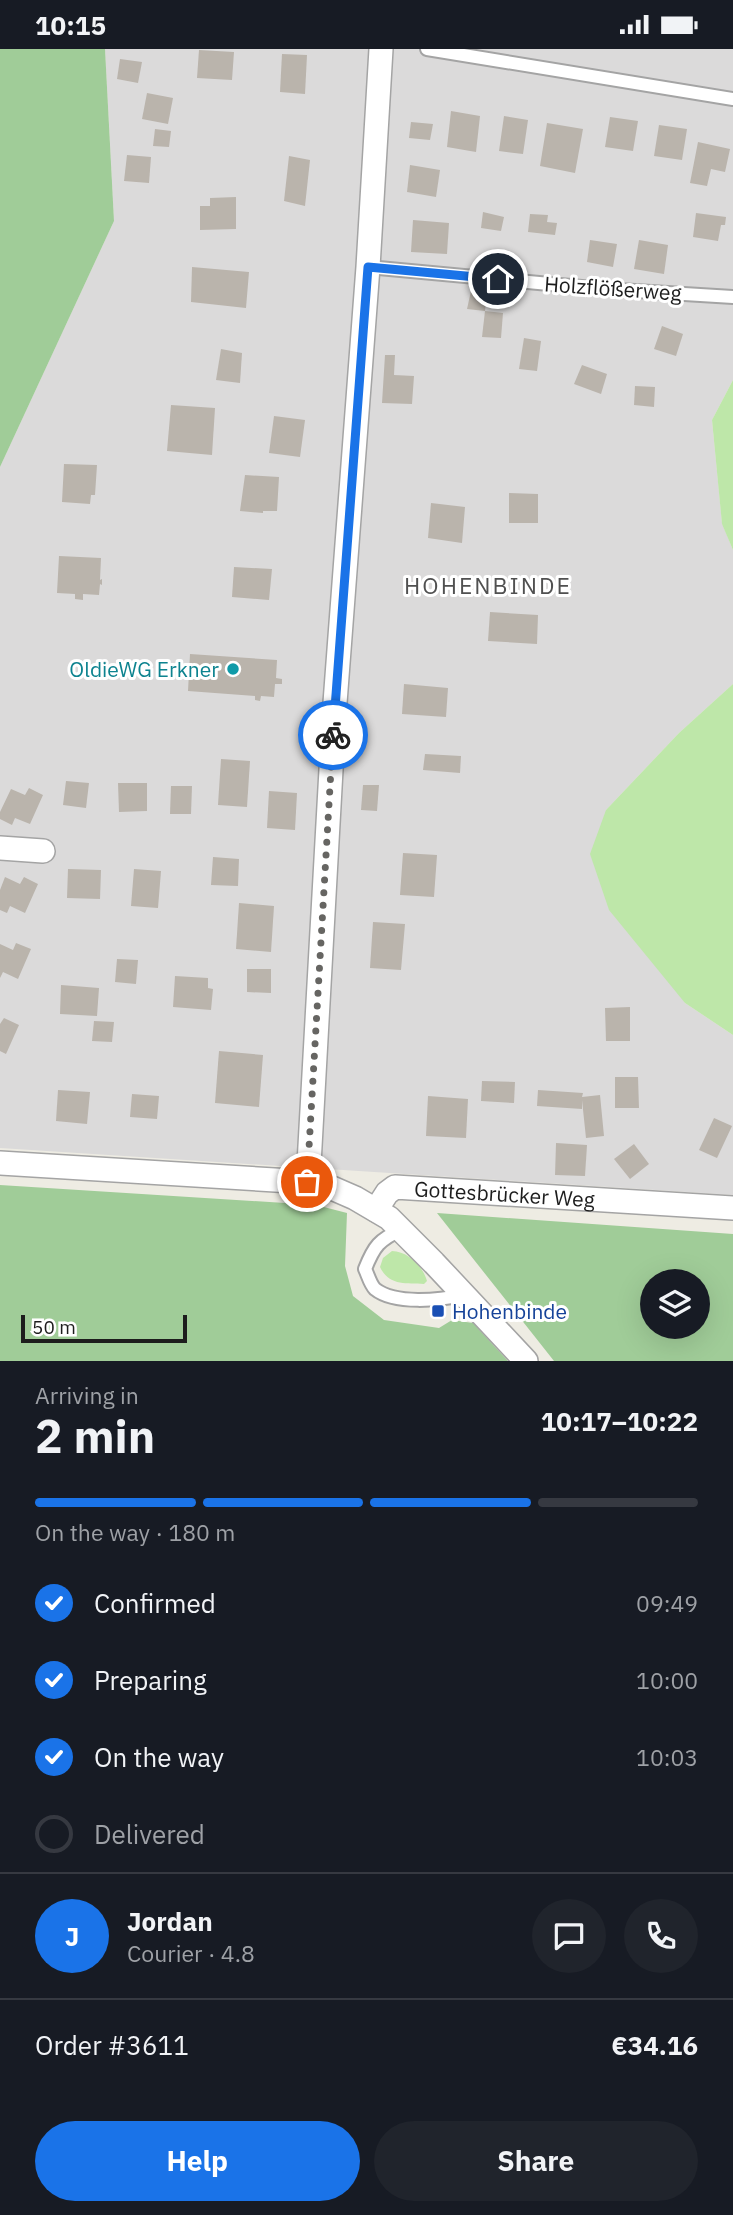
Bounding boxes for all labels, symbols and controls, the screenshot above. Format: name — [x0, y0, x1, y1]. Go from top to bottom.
text: 10:15 — [35, 8, 106, 42]
pin — [468, 249, 528, 309]
icon: home — [479, 260, 517, 298]
street label: Holzflößerweg — [543, 269, 683, 307]
district label: HOHENBINDE — [404, 570, 572, 600]
place label: OldieWG Erkner — [69, 655, 219, 683]
marker: OldieWG Erkner — [225, 661, 241, 677]
courier — [298, 700, 368, 770]
icon: bike — [314, 716, 352, 754]
pin — [277, 1152, 337, 1212]
icon: bag — [288, 1163, 326, 1201]
street label: Gottesbrücker Weg — [413, 1174, 596, 1213]
map controls — [640, 1269, 710, 1339]
button: layers — [640, 1269, 710, 1339]
place label: Hohenbinde — [452, 1297, 567, 1325]
marker: Hohenbinde — [430, 1303, 446, 1319]
scale bar — [21, 1312, 187, 1344]
text: 50 m — [32, 1315, 76, 1339]
text: Arriving in — [35, 1380, 139, 1410]
text: 10:17–10:22 — [541, 1404, 698, 1438]
text: 2 min — [35, 1406, 155, 1466]
text: On the way · 180 m — [35, 1517, 235, 1547]
icon: check — [35, 1584, 73, 1622]
text: Confirmed — [94, 1586, 216, 1620]
text: 09:49 — [636, 1588, 698, 1618]
icon: check — [35, 1661, 73, 1699]
text: Preparing — [94, 1663, 207, 1697]
text: 10:00 — [636, 1665, 698, 1695]
icon: check — [35, 1738, 73, 1776]
text: On the way — [94, 1740, 224, 1774]
text: 10:03 — [636, 1742, 698, 1772]
text: Delivered — [94, 1817, 205, 1851]
button: chat — [532, 1899, 606, 1973]
button: phone — [624, 1899, 698, 1973]
text: Jordan — [127, 1904, 213, 1938]
text: J — [65, 1919, 79, 1953]
text: Courier · 4.8 — [127, 1938, 255, 1968]
text: Order #3611 — [35, 2028, 189, 2062]
text: €34.16 — [611, 2028, 698, 2062]
button: Help — [35, 2121, 360, 2201]
button: Share — [374, 2121, 698, 2201]

